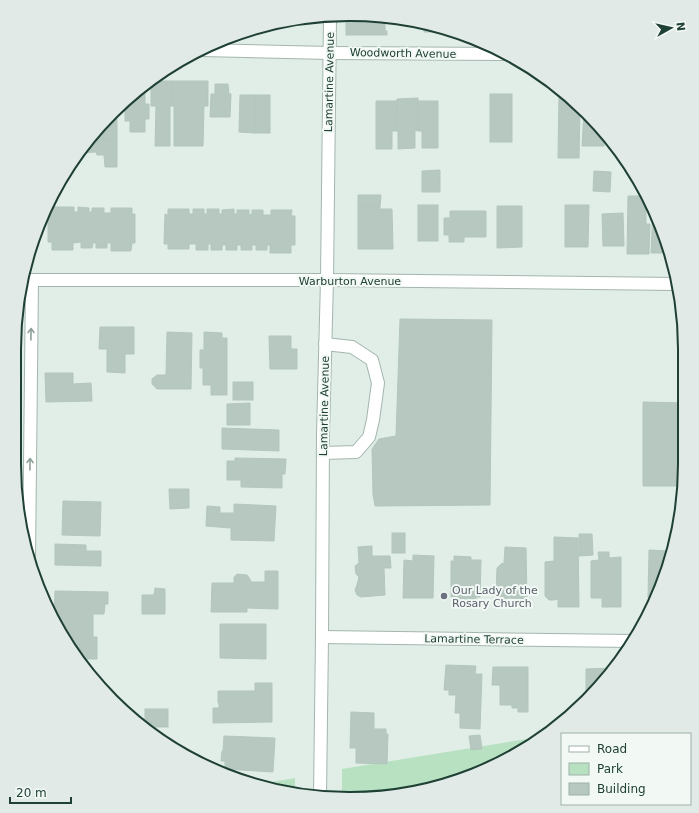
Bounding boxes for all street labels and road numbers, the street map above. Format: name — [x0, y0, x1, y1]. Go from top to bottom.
street label: Lamartine Avenue — [322, 32, 337, 132]
street label: Woodworth Avenue — [350, 46, 457, 61]
street label: Warburton Avenue — [299, 275, 401, 288]
street label: Lamartine Avenue — [317, 356, 332, 456]
street label: Lamartine Terrace — [424, 632, 524, 647]

